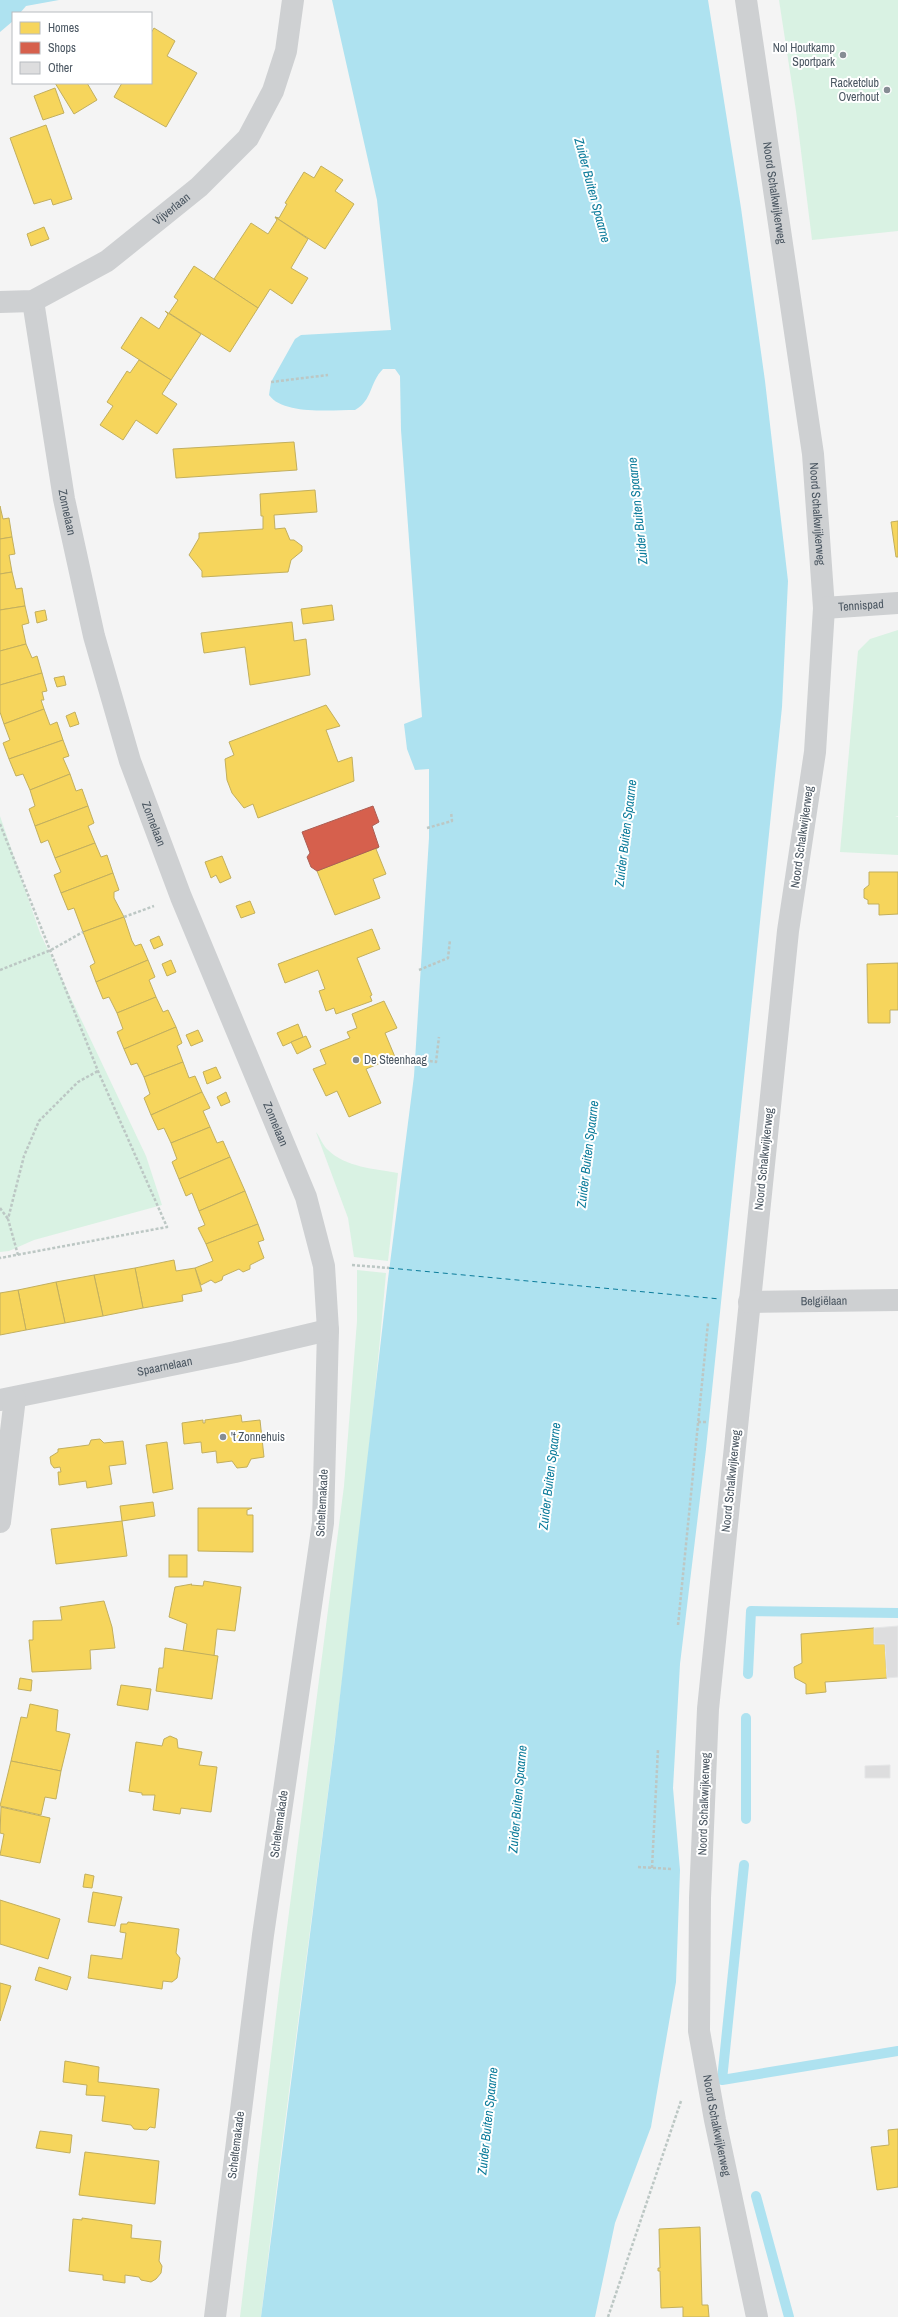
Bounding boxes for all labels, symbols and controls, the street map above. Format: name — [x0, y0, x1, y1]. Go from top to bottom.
legend — [12, 12, 152, 84]
text: Homes — [48, 20, 79, 36]
text: Shops — [48, 40, 76, 56]
place label: Nol Houtkamp Sportpark — [773, 40, 835, 70]
marker: Nol Houtkamp Sportpark — [838, 50, 848, 60]
text: Other — [48, 60, 73, 76]
place label: Racketclub Overhout — [830, 75, 879, 105]
marker: Racketclub Overhout — [882, 85, 892, 95]
water label: Zuider Buiten Spaarne — [570, 135, 615, 244]
street label: Noord Schalkwijkerweg — [759, 141, 790, 246]
street label: Vijverlaan — [150, 189, 194, 229]
water label: Zuider Buiten Spaarne — [623, 456, 652, 566]
street label: Noord Schalkwijkerweg — [806, 462, 829, 566]
street label: Zonnelaan — [55, 488, 80, 537]
street label: Tennispad — [838, 596, 884, 615]
water label: Zuider Buiten Spaarne — [610, 778, 641, 889]
street label: Noord Schalkwijkerweg — [787, 784, 817, 889]
street label: Zonnelaan — [138, 799, 169, 849]
place label: De Steenhaag — [364, 1052, 427, 1068]
marker: De Steenhaag — [351, 1055, 361, 1065]
water label: Zuider Buiten Spaarne — [572, 1099, 603, 1210]
street label: Zonnelaan — [259, 1100, 292, 1149]
street label: Noord Schalkwijkerweg — [751, 1107, 777, 1211]
street label: Belgiëlaan — [801, 1293, 847, 1309]
street label: Spaarnelaan — [136, 1353, 194, 1380]
water label: Zuider Buiten Spaarne — [534, 1421, 565, 1532]
place label: 't Zonnehuis — [231, 1429, 285, 1445]
street label: Noord Schalkwijkerweg — [718, 1429, 744, 1533]
marker: 't Zonnehuis — [218, 1432, 228, 1442]
street label: Scheltemakade — [312, 1469, 332, 1537]
water label: Zuider Buiten Spaarne — [504, 1745, 531, 1855]
street label: Noord Schalkwijkerweg — [694, 1752, 714, 1856]
street label: Scheltemakade — [266, 1789, 292, 1859]
water label: Zuider Buiten Spaarne — [473, 2066, 502, 2177]
street label: Noord Schalkwijkerweg — [699, 2073, 735, 2178]
street label: Scheltemakade — [224, 2110, 248, 2180]

